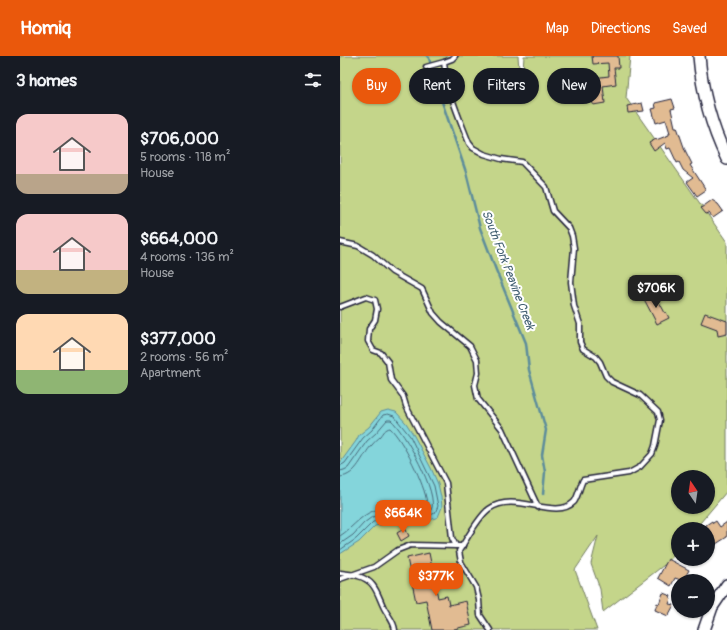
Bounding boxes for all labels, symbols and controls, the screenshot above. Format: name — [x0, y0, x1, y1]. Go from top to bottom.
text: Homiq — [20, 16, 71, 40]
text: Map — [546, 20, 569, 37]
text: Directions — [591, 20, 650, 37]
text: Saved — [672, 20, 707, 37]
chip: Buy — [352, 68, 401, 104]
chip: Rent — [409, 68, 465, 104]
chip: Filters — [473, 68, 539, 104]
chip: New — [547, 68, 601, 104]
icon: filters — [302, 69, 324, 91]
text: 3 homes — [16, 70, 77, 91]
text: $706,000 — [140, 128, 219, 149]
icon: home — [48, 130, 96, 178]
text: 5 rooms · 118 m² — [140, 149, 230, 165]
text: House — [140, 165, 174, 181]
water label: South Fork Peavine Creek — [478, 208, 538, 333]
text: $664,000 — [140, 228, 218, 249]
icon: home — [48, 230, 96, 278]
text: 4 rooms · 136 m² — [140, 249, 234, 265]
text: House — [140, 265, 174, 281]
pin: $706K — [628, 275, 684, 309]
text: $706K — [637, 280, 675, 296]
text: $377,000 — [140, 328, 216, 349]
icon: home — [48, 330, 96, 378]
text: 2 rooms · 56 m² — [140, 349, 228, 365]
text: Apartment — [140, 365, 201, 381]
north arrow — [671, 470, 715, 514]
map controls — [671, 470, 715, 618]
pin: $664K — [375, 500, 431, 534]
text: $664K — [384, 505, 422, 521]
button: + — [671, 522, 715, 566]
pin: $377K — [408, 563, 464, 597]
text: $377K — [418, 568, 454, 584]
button: − — [671, 574, 715, 618]

